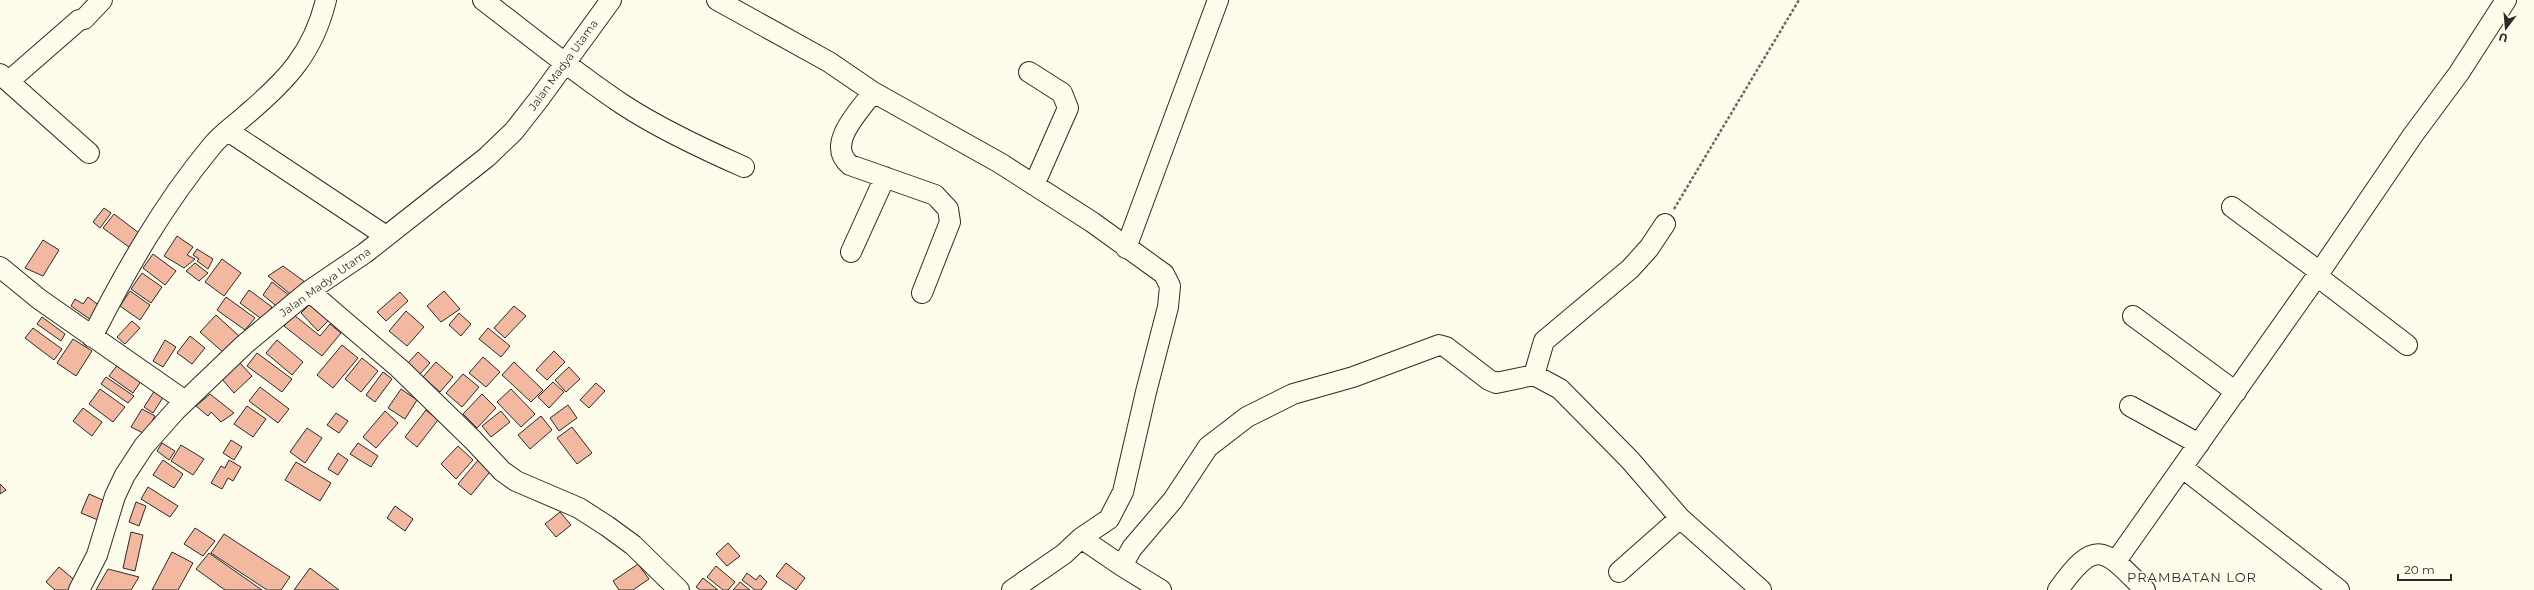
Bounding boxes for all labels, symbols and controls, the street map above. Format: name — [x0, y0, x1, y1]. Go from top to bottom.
north arrow — [2486, 8, 2526, 48]
street label: Jalan Madya Utama — [525, 17, 601, 114]
text: U — [2497, 30, 2509, 46]
street label: Jalan Madya Utama — [276, 244, 373, 320]
scale bar — [2398, 556, 2451, 582]
text: 20 m — [2404, 562, 2435, 577]
district label: PRAMBATAN LOR — [2127, 569, 2257, 585]

